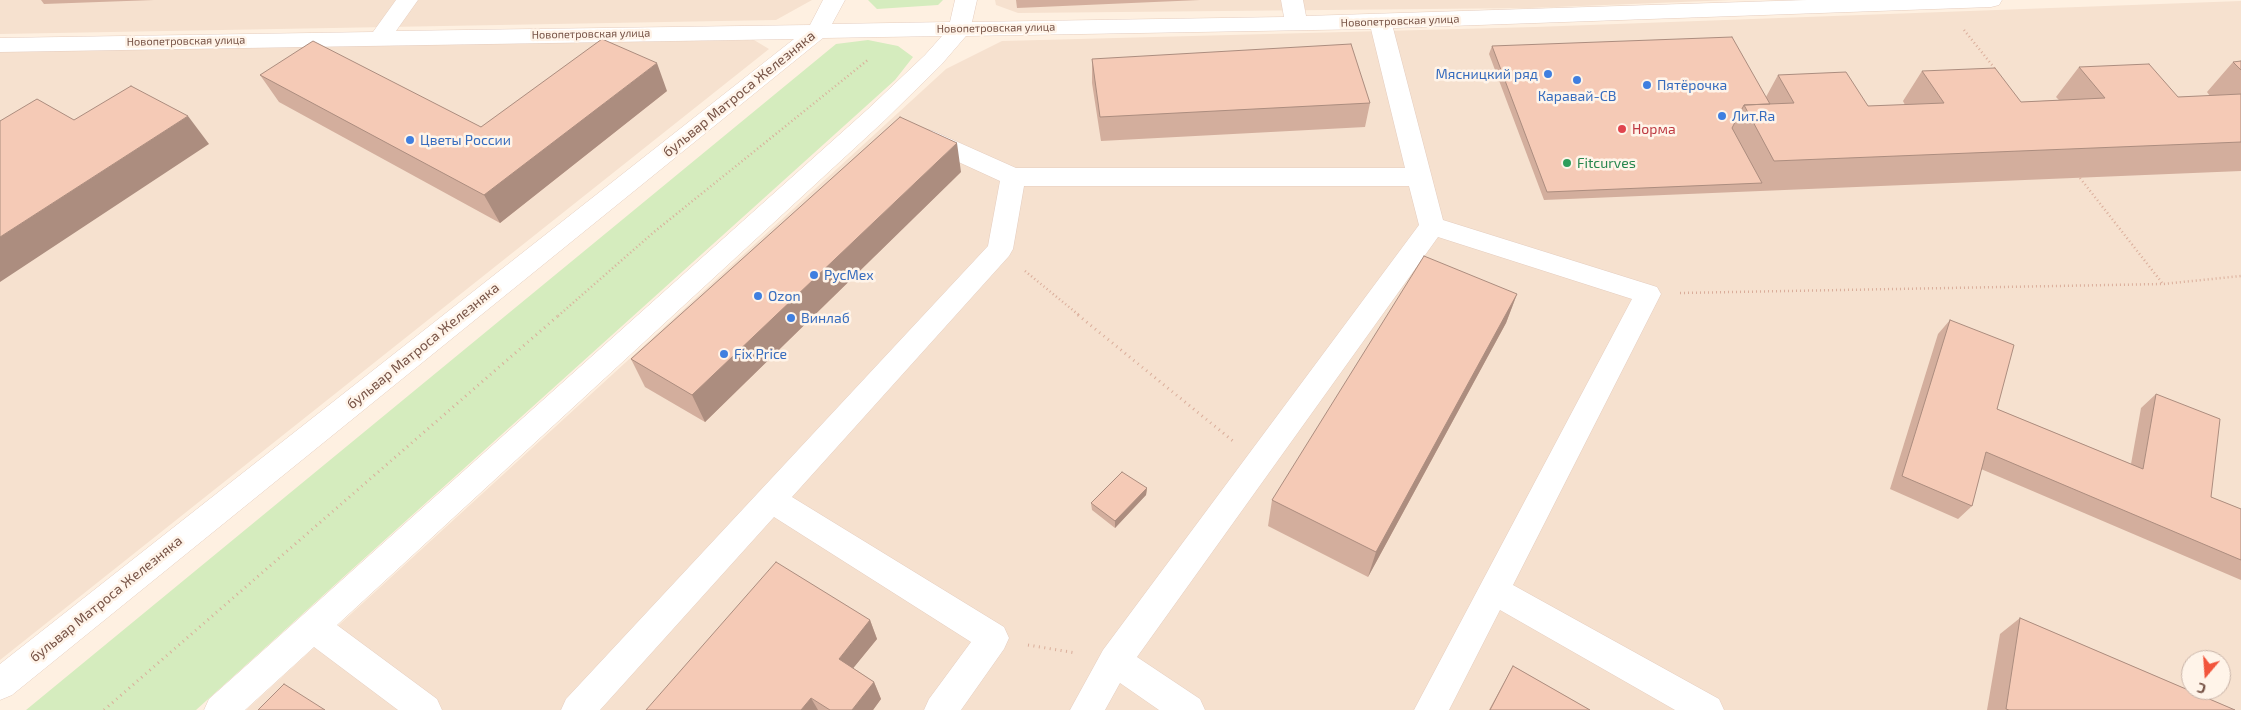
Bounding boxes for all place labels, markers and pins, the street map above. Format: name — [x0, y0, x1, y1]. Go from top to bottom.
place label: Мясницкий ряд — [1436, 66, 1538, 82]
marker: Мясницкий ряд — [1542, 68, 1554, 80]
marker: Каравай-СВ — [1571, 74, 1583, 86]
place label: Пятёрочка — [1657, 77, 1727, 93]
marker: Пятёрочка — [1641, 79, 1653, 91]
place label: Каравай-СВ — [1538, 88, 1616, 104]
place label: Лит.Ra — [1732, 108, 1775, 124]
marker: Лит.Ra — [1716, 110, 1728, 122]
place label: Норма — [1632, 121, 1676, 137]
marker: Норма — [1616, 123, 1628, 135]
place label: Цветы России — [420, 132, 511, 148]
marker: Цветы России — [404, 134, 416, 146]
place label: Fitcurves — [1577, 155, 1636, 171]
marker: Fitcurves — [1561, 157, 1573, 169]
place label: РусМех — [824, 267, 874, 283]
marker: РусМех — [808, 269, 820, 281]
place label: Ozon — [768, 288, 801, 304]
marker: Ozon — [752, 290, 764, 302]
place label: Винлаб — [801, 310, 850, 326]
marker: Винлаб — [785, 312, 797, 324]
place label: Fix Price — [734, 346, 787, 362]
marker: Fix Price — [718, 348, 730, 360]

